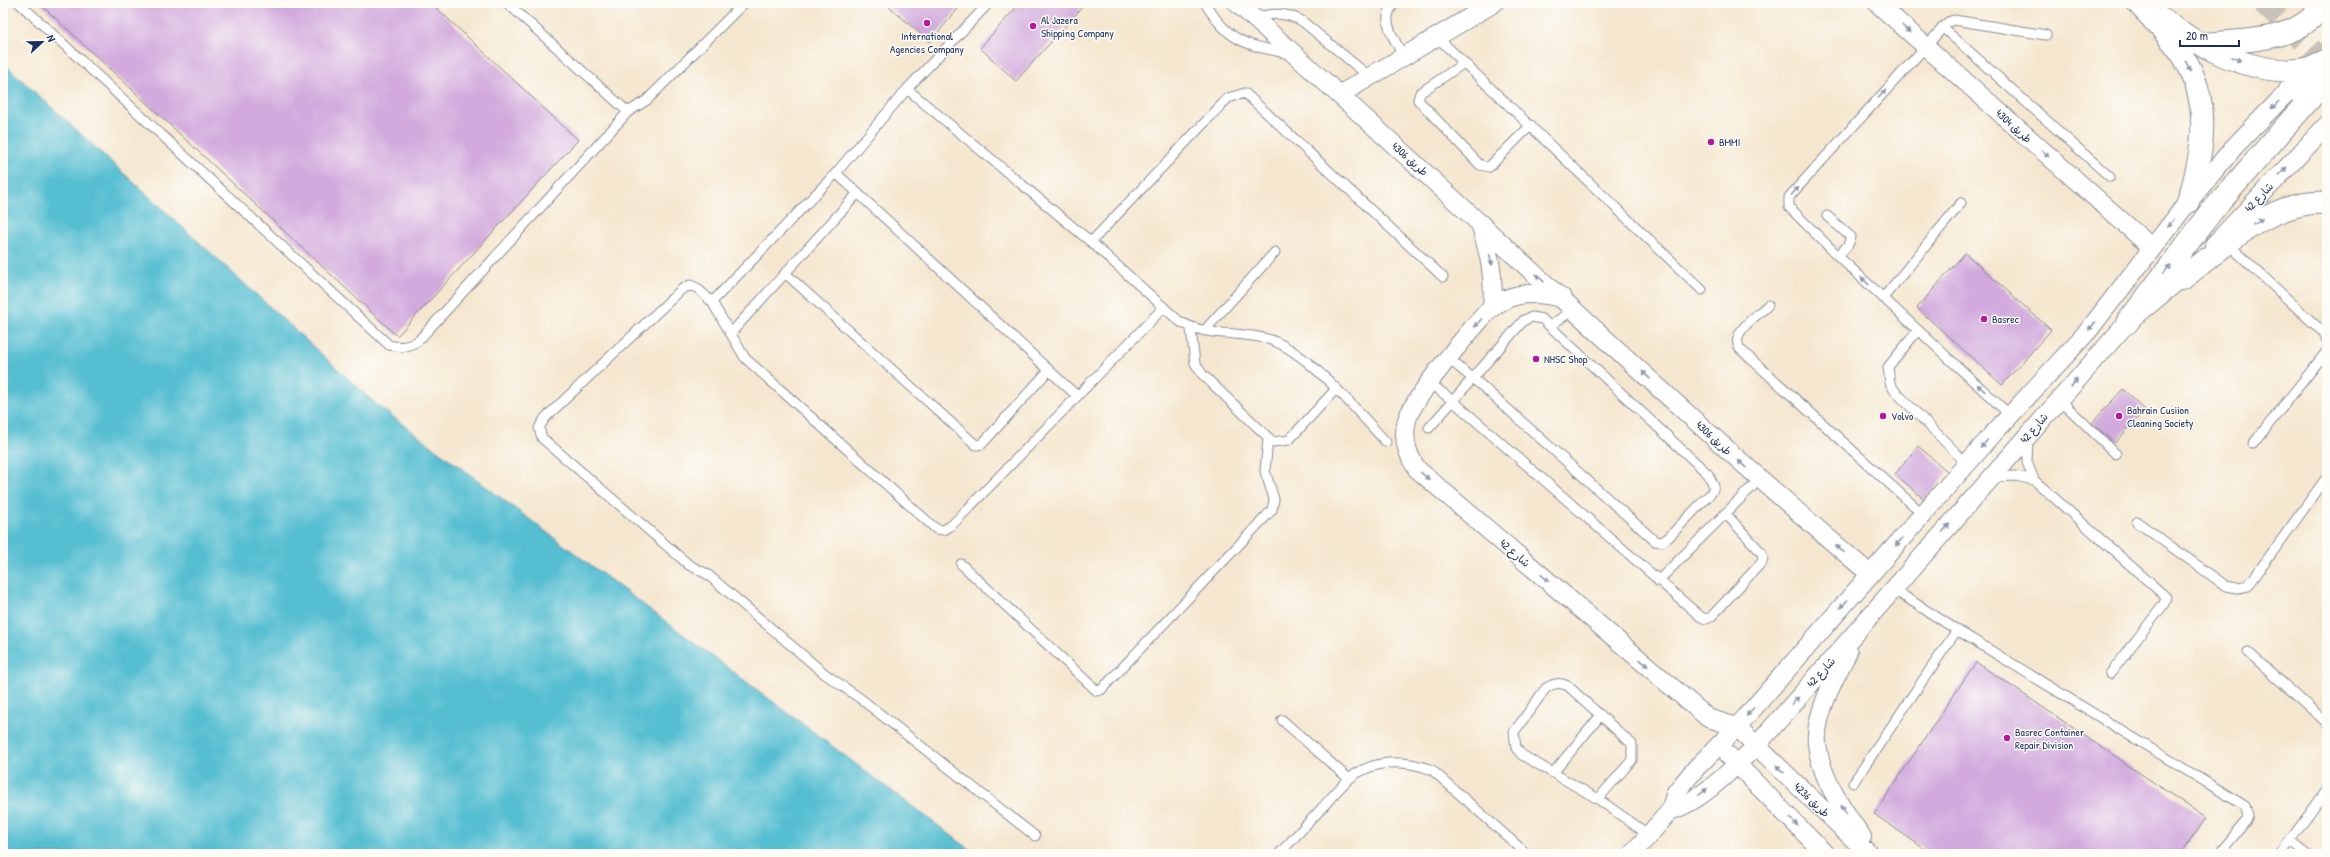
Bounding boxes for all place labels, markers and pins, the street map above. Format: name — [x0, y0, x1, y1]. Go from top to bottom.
place label: Al Jazera Shipping Company — [1041, 13, 1114, 40]
marker: International Agencies Company — [922, 18, 932, 28]
marker: Al Jazera Shipping Company — [1028, 21, 1038, 31]
place label: International Agencies Company — [890, 29, 964, 56]
place label: BMMI — [1719, 135, 1740, 149]
marker: BMMI — [1706, 137, 1716, 147]
place label: Basrec — [1992, 312, 2020, 326]
marker: Basrec — [1979, 314, 1989, 324]
place label: NHSC Shop — [1544, 352, 1588, 366]
marker: NHSC Shop — [1531, 354, 1541, 364]
place label: Bahrain Cusiion Cleaning Society — [2127, 403, 2194, 430]
place label: Volvo — [1891, 409, 1914, 423]
marker: Volvo — [1878, 411, 1888, 421]
marker: Bahrain Cusiion Cleaning Society — [2114, 411, 2124, 421]
place label: Basrec Container Repair Division — [2015, 725, 2085, 752]
marker: Basrec Container Repair Division — [2002, 733, 2012, 743]

